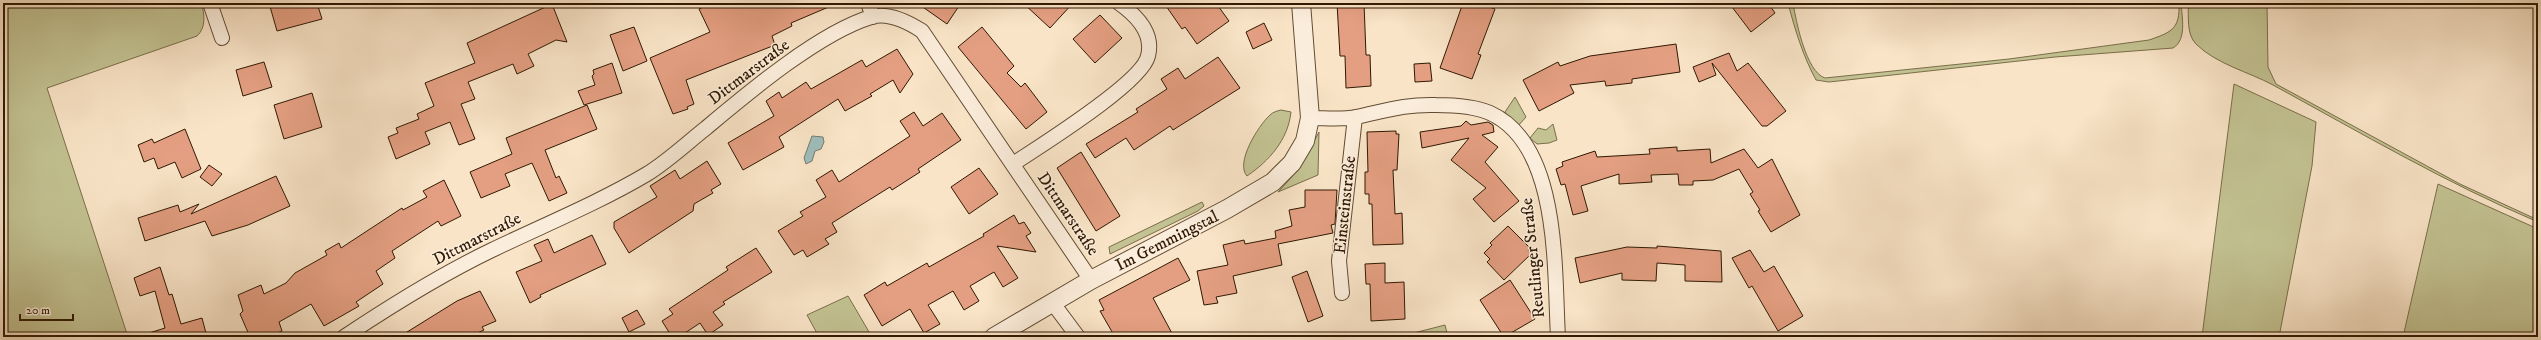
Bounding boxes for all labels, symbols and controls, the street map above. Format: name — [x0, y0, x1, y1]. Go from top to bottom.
street label: Dittmarstraße — [704, 34, 794, 110]
street label: Einsteinstraße — [1329, 155, 1361, 255]
street label: Dittmarstraße — [1032, 168, 1104, 260]
street label: Reutlinger Straße — [1516, 197, 1550, 319]
street label: Im Gemmingstal — [1112, 206, 1222, 276]
street label: Dittmarstraße — [429, 207, 525, 271]
scale bar — [20, 296, 73, 322]
text: 20 m — [26, 303, 50, 318]

